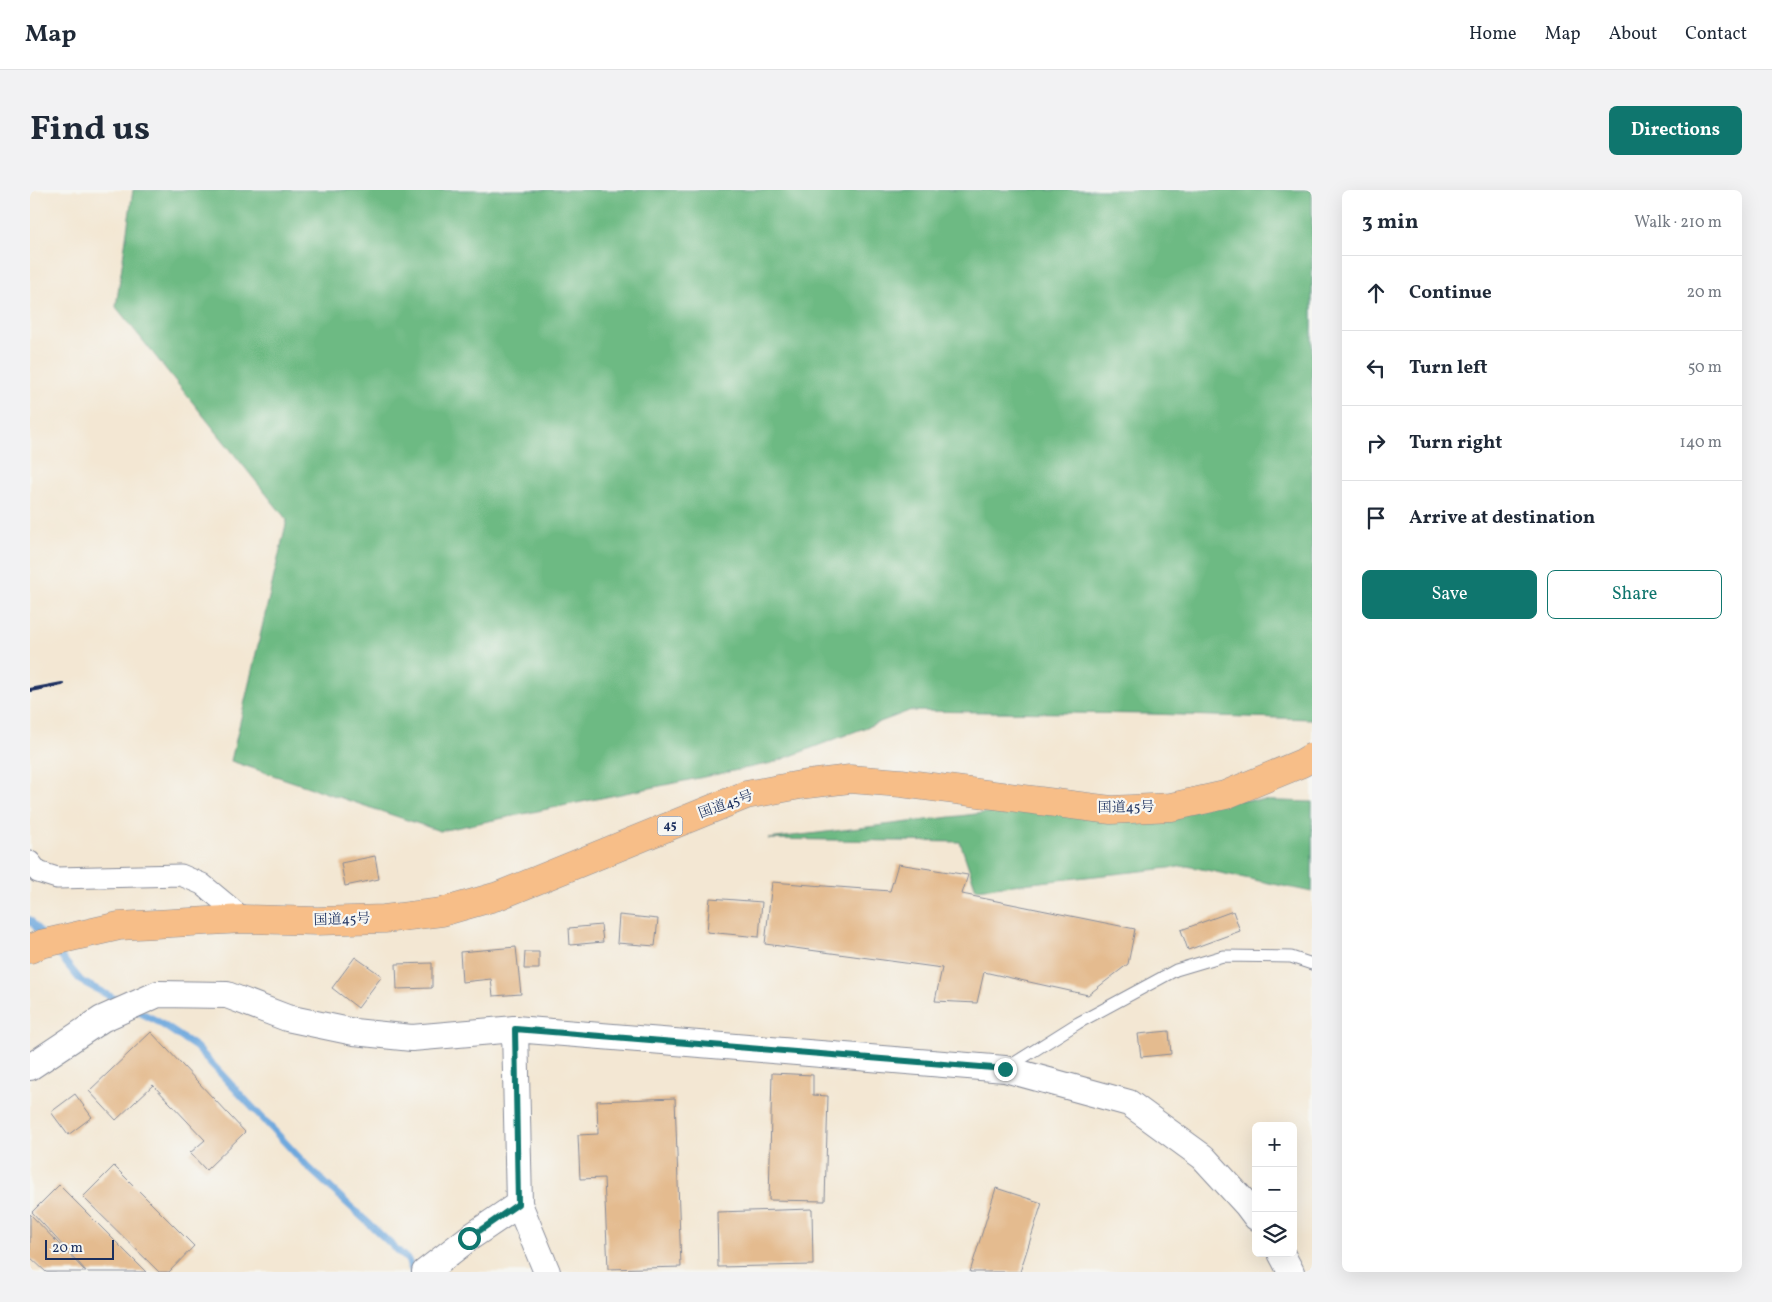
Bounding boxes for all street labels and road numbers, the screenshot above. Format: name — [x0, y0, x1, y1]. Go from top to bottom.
street label: 国道45号 — [696, 786, 756, 824]
street label: 国道45号 — [1098, 798, 1154, 818]
road number: 45 — [658, 816, 682, 836]
street label: 国道45号 — [313, 910, 371, 930]

